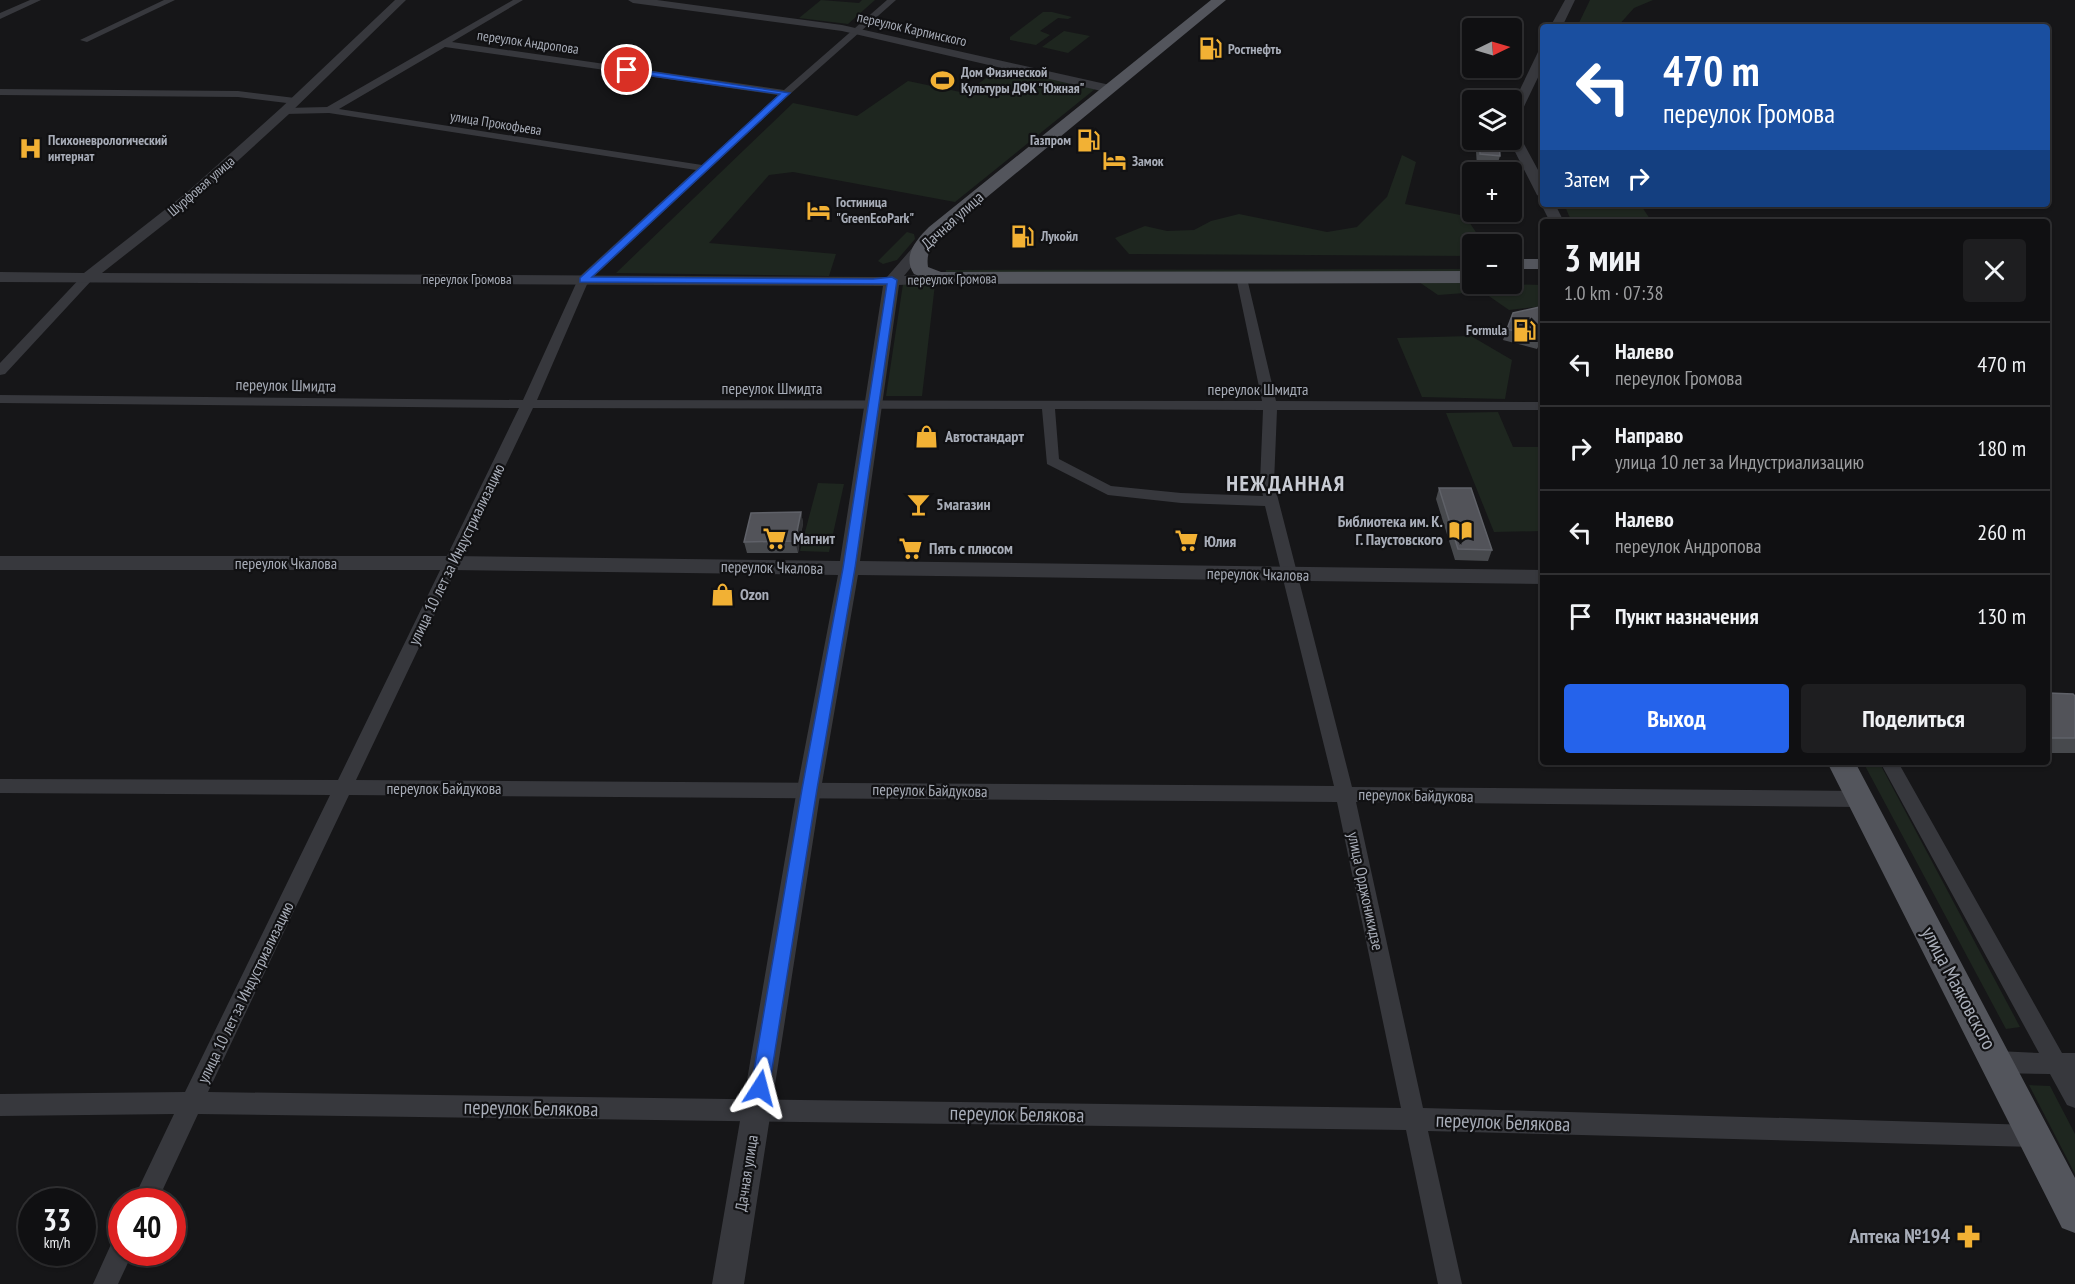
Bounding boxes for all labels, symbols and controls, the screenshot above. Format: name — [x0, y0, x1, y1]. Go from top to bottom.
street label: переулок Карпинского — [855, 8, 969, 50]
north arrow — [1462, 18, 1522, 78]
map controls — [1462, 18, 1522, 294]
street label: переулок Андропова — [476, 26, 580, 58]
fuel station icon: Ростнефть — [1197, 36, 1223, 62]
place label: Ростнефть — [1228, 40, 1281, 58]
text: 470 m — [1663, 43, 1760, 98]
pin — [601, 44, 652, 95]
icon: left — [1564, 48, 1642, 126]
icon: arrive — [610, 53, 643, 86]
place label: Дом Физической Культуры ДФК "Южная" — [961, 63, 1085, 97]
sports icon: Дом Физической Культуры ДФК "Южная" — [930, 67, 956, 93]
button: layers — [1462, 90, 1522, 150]
text: переулок Громова — [1663, 96, 1835, 130]
street label: улица Прокофьева — [449, 107, 543, 139]
fuel station icon: Газпром — [1076, 127, 1102, 153]
place label: Психоневрологический интернат — [48, 131, 167, 165]
place label: Газпром — [1030, 131, 1071, 149]
hospital icon: Психоневрологический интернат — [17, 135, 43, 161]
hotel icon: Замок — [1101, 148, 1127, 174]
street label: Шурфовая улица — [164, 152, 238, 220]
place label: Замок — [1132, 152, 1164, 170]
button: + — [1462, 162, 1522, 222]
icon: right — [1622, 162, 1655, 195]
text: Затем — [1564, 165, 1610, 193]
street label: Дачная улица — [917, 187, 987, 253]
place label: Гостиница "GreenEcoPark" — [836, 193, 914, 227]
hotel icon: Гостиница "GreenEcoPark" — [805, 197, 831, 223]
fuel station icon: Лукойл — [1010, 223, 1036, 249]
place label: Лукойл — [1040, 227, 1078, 245]
button: − — [1462, 234, 1522, 294]
text: 3 мин — [1564, 234, 1641, 281]
button: close — [1963, 239, 2026, 302]
street label: переулок Громова — [907, 269, 997, 289]
street label: переулок Громова — [422, 270, 512, 288]
text: 1.0 km · 07:38 — [1564, 280, 1663, 306]
fuel station icon: Formula — [1512, 317, 1538, 343]
place label: Formula — [1466, 321, 1507, 339]
text: Налево — [1615, 337, 1674, 365]
icon: left — [1564, 348, 1597, 381]
text: 470 m — [1977, 350, 2026, 378]
text: переулок Громова — [1615, 365, 1742, 391]
street label: переулок Шмидта — [235, 374, 337, 396]
street label: переулок Шмидта — [722, 378, 822, 398]
street label: переулок Шмидта — [1208, 379, 1308, 399]
text: Направо — [1615, 421, 1683, 449]
shop icon: Автостандарт — [914, 423, 940, 449]
place label: Автостандарт — [944, 426, 1024, 446]
icon: right — [1564, 432, 1597, 465]
text: 180 m — [1977, 434, 2026, 462]
text: улица 10 лет за Индустриализацию — [1615, 449, 1864, 475]
street label: улица 10 лет за Индустриализацию — [403, 460, 509, 648]
district label: НЕЖДАННАЯ — [1226, 469, 1346, 497]
bar icon: 5магазин — [905, 491, 931, 517]
place label: 5магазин — [936, 494, 991, 514]
text: Налево — [1615, 505, 1674, 533]
place label: Библиотека им. К. Г. Паустовского — [1338, 511, 1443, 549]
icon: left — [1564, 516, 1597, 549]
library icon: Библиотека им. К. Г. Паустовского — [1448, 517, 1474, 543]
text: 260 m — [1977, 518, 2026, 546]
supermarket icon: Магнит — [762, 525, 788, 551]
place label: Магнит — [793, 528, 835, 548]
supermarket icon: Юлия — [1173, 528, 1199, 554]
place label: Юлия — [1204, 531, 1237, 551]
text: переулок Андропова — [1615, 533, 1762, 559]
supermarket icon: Пять с плюсом — [898, 535, 924, 561]
place label: Пять с плюсом — [929, 538, 1013, 558]
street label: переулок Чкалова — [235, 553, 337, 573]
street label: переулок Чкалова — [721, 556, 823, 578]
street label: переулок Чкалова — [1207, 563, 1309, 585]
shop icon: Ozon — [709, 581, 735, 607]
place label: Ozon — [740, 584, 769, 604]
icon: arrive — [1564, 600, 1597, 633]
text: Пункт назначения — [1615, 602, 1759, 630]
text: 130 m — [1977, 602, 2026, 630]
button: Выход — [1564, 684, 1789, 753]
button: Поделиться — [1801, 684, 2026, 753]
street label: переулок Байдукова — [386, 778, 502, 798]
street label: переулок Байдукова — [872, 779, 988, 801]
street label: переулок Байдукова — [1358, 784, 1474, 806]
street label: улица Орджоникидзе — [1344, 830, 1388, 952]
street label: улица 10 лет за Индустриализацию — [192, 898, 298, 1086]
street label: улица Маяковского — [1916, 922, 2002, 1054]
position arrow — [728, 1056, 792, 1120]
street label: переулок Белякова — [464, 1094, 598, 1122]
street label: переулок Белякова — [950, 1100, 1084, 1128]
street label: переулок Белякова — [1435, 1107, 1571, 1137]
street label: Дачная улица — [730, 1133, 762, 1213]
speed limit sign: 40 — [108, 1188, 186, 1266]
text: 33 — [43, 1200, 71, 1239]
place label: Аптека №194 — [1848, 1223, 1950, 1249]
pharmacy icon: Аптека №194 — [1955, 1223, 1981, 1249]
text: km/h — [44, 1233, 70, 1252]

